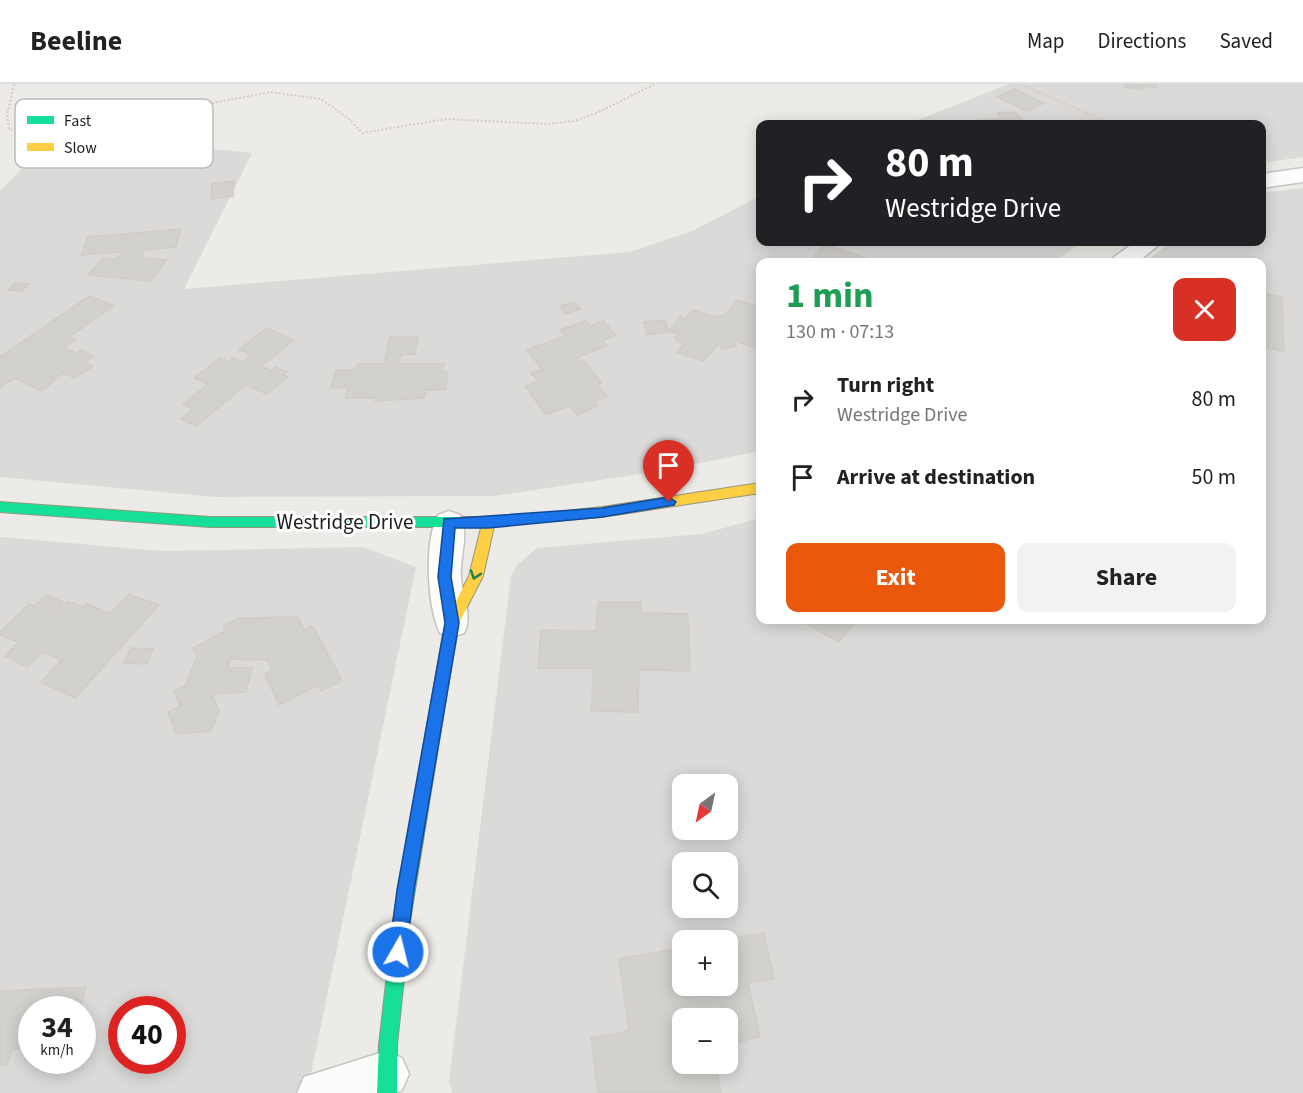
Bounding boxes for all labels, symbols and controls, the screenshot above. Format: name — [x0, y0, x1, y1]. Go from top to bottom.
text: Beeline — [30, 21, 122, 61]
text: Map — [1027, 26, 1065, 56]
text: Directions — [1098, 26, 1186, 56]
text: Saved — [1219, 26, 1273, 56]
legend — [15, 99, 213, 168]
text: Fast — [64, 110, 92, 132]
text: 80 m — [885, 133, 974, 193]
text: Slow — [64, 137, 97, 159]
icon: right — [786, 144, 864, 222]
text: Westridge Drive — [885, 189, 1061, 228]
text: 1 min — [786, 270, 874, 321]
button: close — [1173, 278, 1236, 341]
text: 130 m · 07:13 — [786, 318, 894, 346]
text: Turn right — [837, 369, 934, 401]
icon: right — [786, 383, 819, 416]
text: 80 m — [1191, 383, 1236, 415]
text: Westridge Drive — [837, 401, 967, 429]
pin — [643, 440, 694, 502]
icon: arrive — [652, 449, 685, 482]
icon: arrive — [786, 461, 819, 494]
text: Arrive at destination — [837, 461, 1035, 493]
text: 50 m — [1191, 461, 1236, 493]
street label: Westridge Drive — [277, 507, 413, 537]
button: Exit — [786, 543, 1005, 612]
button: Share — [1017, 543, 1236, 612]
one-way arrow — [470, 569, 482, 579]
north arrow — [672, 774, 738, 840]
map controls — [672, 774, 738, 1074]
button: search — [672, 852, 738, 918]
position arrow — [366, 920, 430, 984]
button: + — [672, 930, 738, 996]
speed limit sign: 40 — [108, 996, 186, 1074]
text: 34 — [41, 1006, 73, 1049]
button: − — [672, 1008, 738, 1074]
text: km/h — [40, 1040, 74, 1061]

